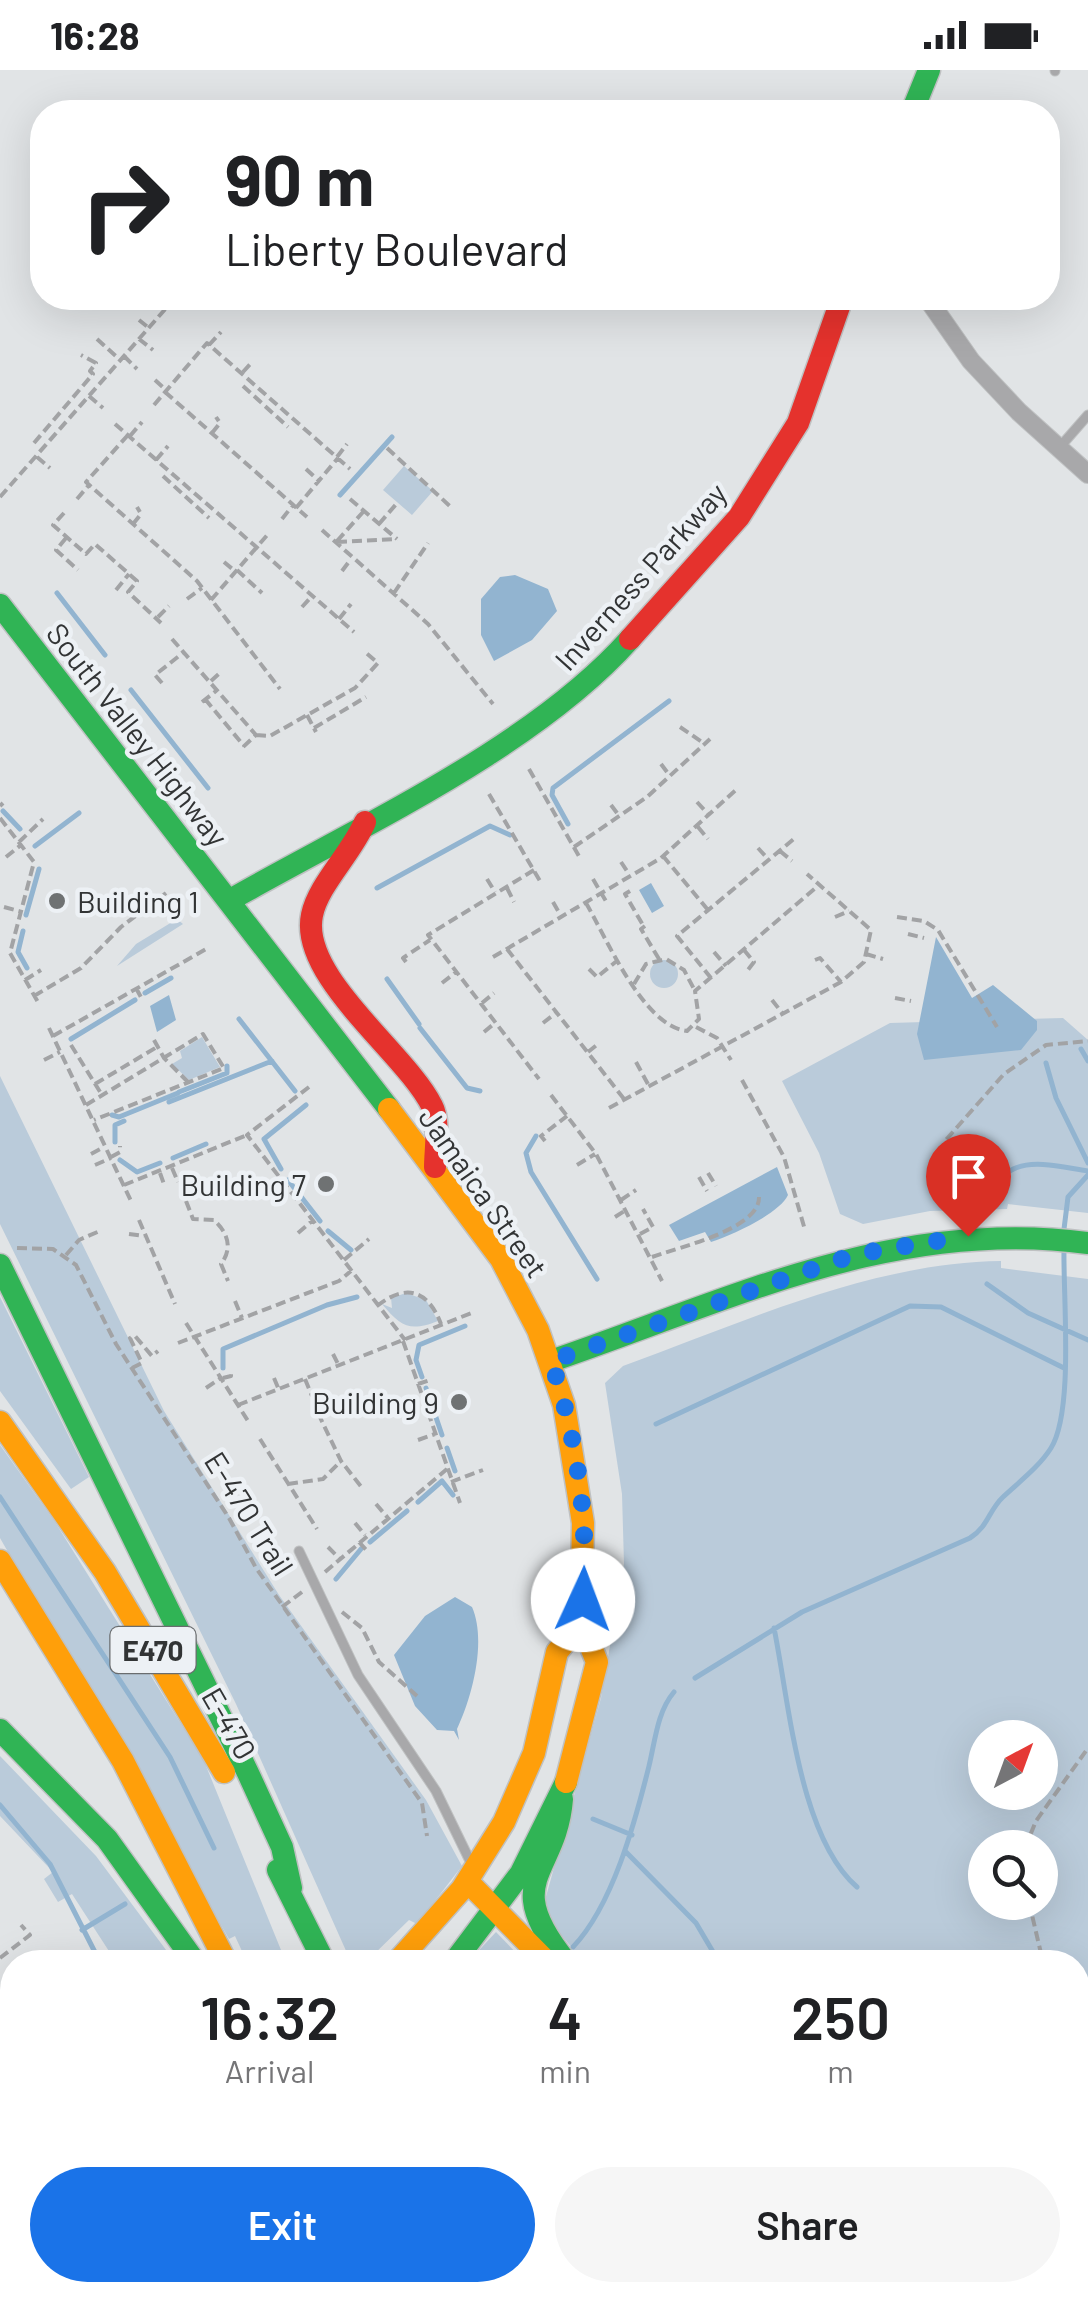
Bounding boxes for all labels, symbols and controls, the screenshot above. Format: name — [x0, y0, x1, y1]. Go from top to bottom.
text: 16:28 — [50, 12, 140, 58]
text: 90 m — [225, 136, 375, 220]
icon: right — [60, 140, 190, 270]
text: Liberty Boulevard — [225, 221, 569, 275]
street label: Inverness Parkway — [546, 475, 734, 677]
street label: South Valley Highway — [40, 615, 236, 853]
place label: Building 1 — [77, 883, 199, 919]
marker: Building 1 — [46, 890, 68, 912]
street label: Jamaica Street — [412, 1100, 556, 1284]
pin — [926, 1134, 1011, 1237]
icon: arrive — [941, 1149, 996, 1204]
place label: Building 7 — [181, 1166, 306, 1202]
marker: Building 7 — [315, 1173, 337, 1195]
place label: Building 9 — [312, 1384, 439, 1420]
marker: Building 9 — [448, 1391, 470, 1413]
street label: E-470 Trail — [198, 1445, 302, 1581]
position arrow — [531, 1548, 635, 1652]
road number: E470 — [110, 1627, 196, 1673]
street label: E-470 — [195, 1681, 265, 1765]
north arrow — [968, 1720, 1058, 1810]
map controls — [968, 1720, 1058, 1920]
button: search — [968, 1830, 1058, 1920]
text: 16:32 — [200, 1980, 339, 2052]
text: 4 — [548, 1980, 583, 2052]
text: 250 — [791, 1980, 890, 2052]
text: Arrival — [225, 2051, 314, 2089]
text: min — [539, 2051, 591, 2089]
text: m — [827, 2051, 854, 2089]
button: Exit — [30, 2167, 535, 2282]
button: Share — [555, 2167, 1060, 2282]

